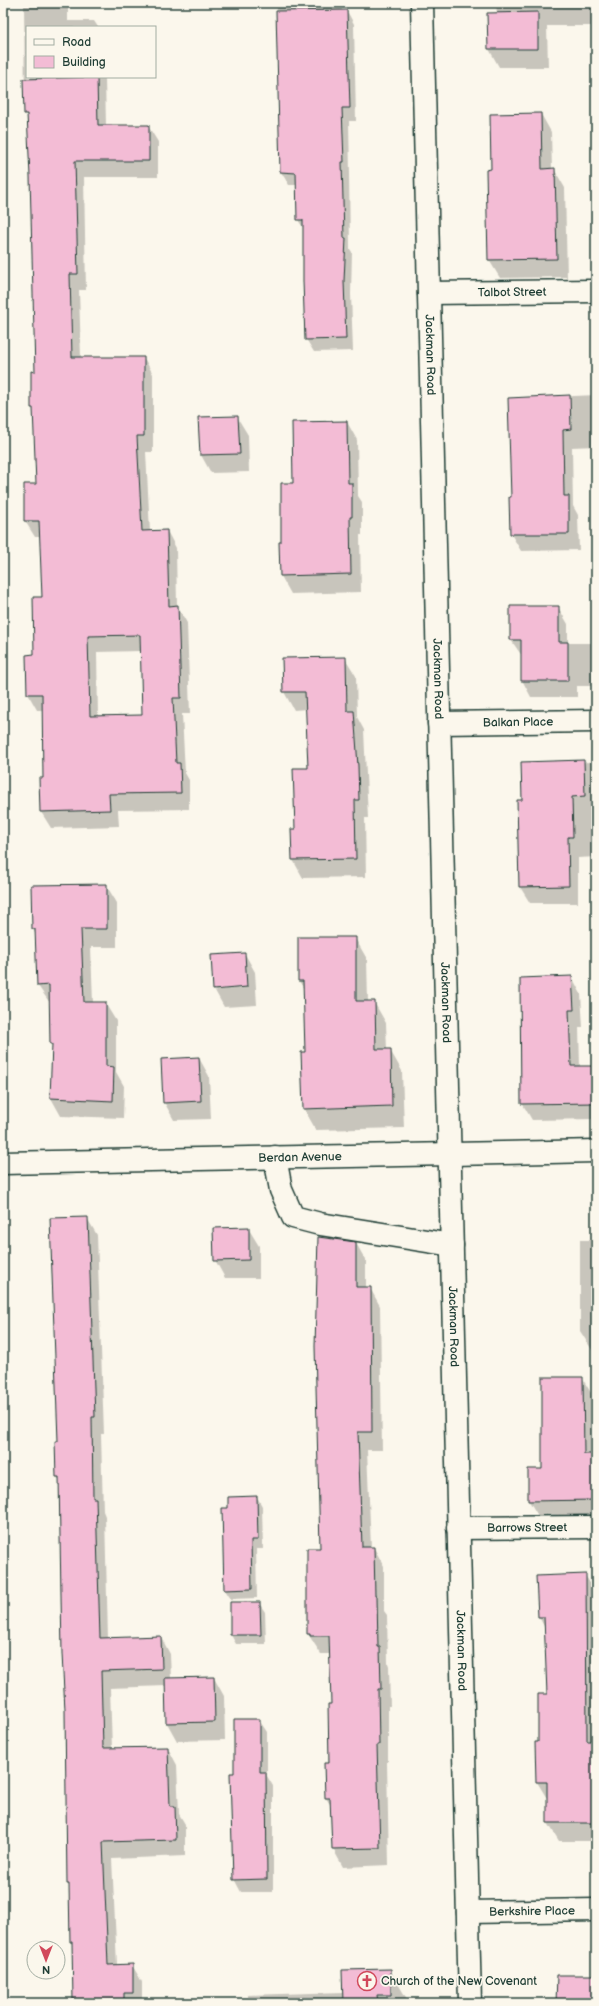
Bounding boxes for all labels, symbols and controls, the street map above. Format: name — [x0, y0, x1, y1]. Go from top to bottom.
legend — [26, 26, 156, 78]
text: Road — [62, 35, 91, 50]
text: Building — [62, 55, 106, 70]
street label: Talbot Street — [478, 285, 547, 300]
street label: Jackman Road — [421, 314, 438, 396]
street label: Jackman Road — [429, 638, 446, 720]
street label: Balkan Place — [483, 715, 553, 730]
street label: Jackman Road — [437, 962, 454, 1043]
street label: Berdan Avenue — [258, 1149, 342, 1166]
street label: Jackman Road — [445, 1286, 462, 1367]
street label: Barrows Street — [487, 1520, 567, 1536]
street label: Jackman Road — [453, 1610, 470, 1691]
street label: Berkshire Place — [489, 1903, 575, 1920]
north arrow — [26, 1940, 66, 1980]
text: N — [42, 1963, 50, 1976]
church icon: Church of the New Covenant — [356, 1970, 378, 1992]
place label: Church of the New Covenant — [381, 1974, 537, 1989]

